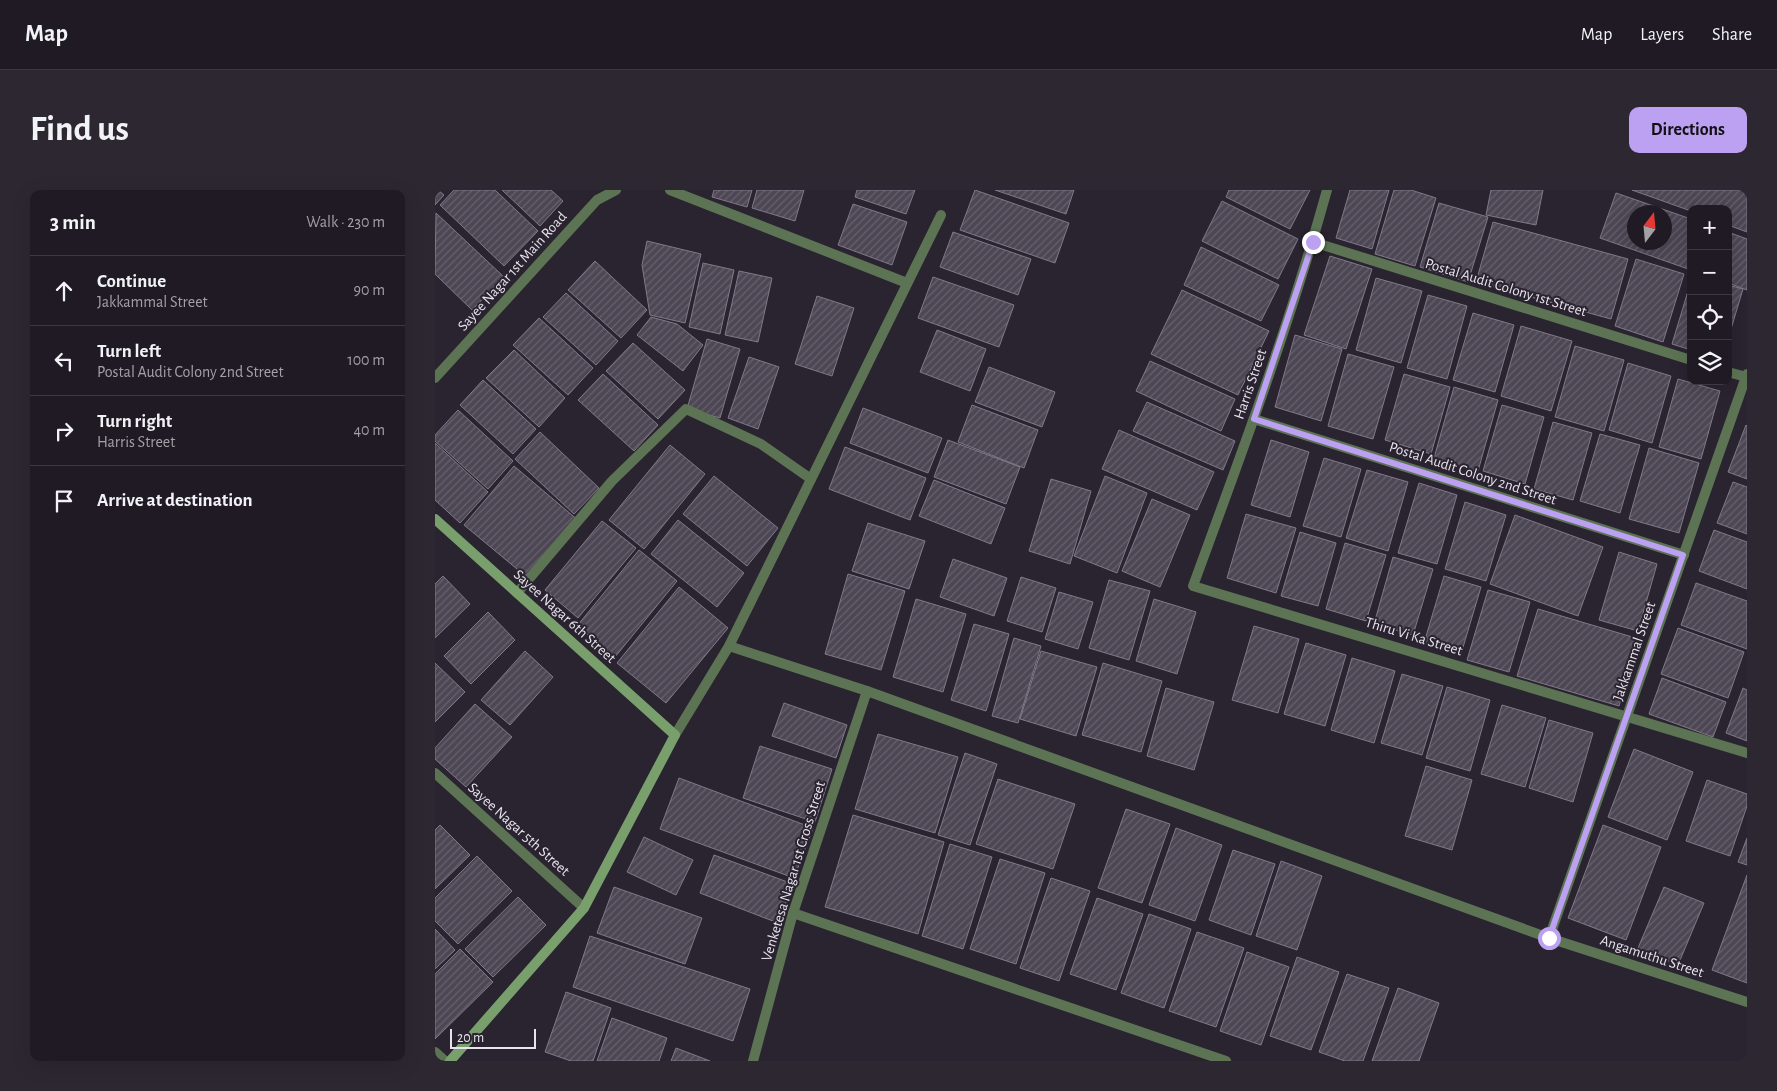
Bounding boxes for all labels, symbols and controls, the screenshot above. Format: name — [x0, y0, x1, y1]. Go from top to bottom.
text: Map — [25, 22, 68, 46]
text: Map — [1581, 26, 1612, 44]
text: Layers — [1640, 26, 1684, 44]
text: Share — [1712, 26, 1752, 44]
button: Directions — [1629, 107, 1747, 153]
text: Find us — [30, 112, 129, 147]
north arrow — [1627, 205, 1672, 250]
map controls — [1687, 205, 1732, 385]
button: + — [1687, 205, 1732, 250]
street label: Sayee Nagar 1st Main Road — [455, 209, 570, 334]
text: 3 min — [50, 212, 96, 233]
text: Walk · 230 m — [306, 214, 385, 230]
route end — [1302, 231, 1325, 254]
button: − — [1687, 250, 1732, 295]
street label: Postal Audit Colony 1st Street — [1423, 256, 1589, 319]
text: Continue — [97, 272, 166, 291]
icon: ahead — [50, 277, 78, 305]
text: 90 m — [354, 282, 385, 298]
text: Jakkammal Street — [97, 294, 208, 310]
button: locate — [1687, 295, 1732, 340]
button: layers — [1687, 340, 1732, 385]
text: Turn left — [97, 342, 161, 361]
icon: left — [50, 347, 78, 375]
street label: Harris Street — [1231, 347, 1270, 421]
text: 100 m — [347, 352, 385, 368]
text: Postal Audit Colony 2nd Street — [97, 364, 284, 380]
text: Turn right — [97, 412, 172, 431]
icon: right — [50, 417, 78, 445]
text: 40 m — [353, 422, 385, 438]
text: Harris Street — [97, 434, 175, 450]
street label: Postal Audit Colony 2nd Street — [1387, 439, 1559, 508]
icon: arrive — [50, 487, 78, 515]
text: Arrive at destination — [97, 491, 253, 510]
street label: Sayee Nagar 6th Street — [511, 567, 619, 666]
street label: Jakkammal Street — [1610, 599, 1659, 703]
street label: Thiru Vi Ka Street — [1363, 615, 1465, 658]
street label: Venketesa Nagar 1st Cross Street — [759, 779, 828, 963]
street label: Sayee Nagar 5th Street — [465, 780, 572, 879]
route start — [1538, 927, 1561, 950]
street label: Angamuthu Street — [1598, 933, 1706, 980]
scale bar — [450, 1026, 536, 1049]
text: 20 m — [457, 1031, 484, 1045]

